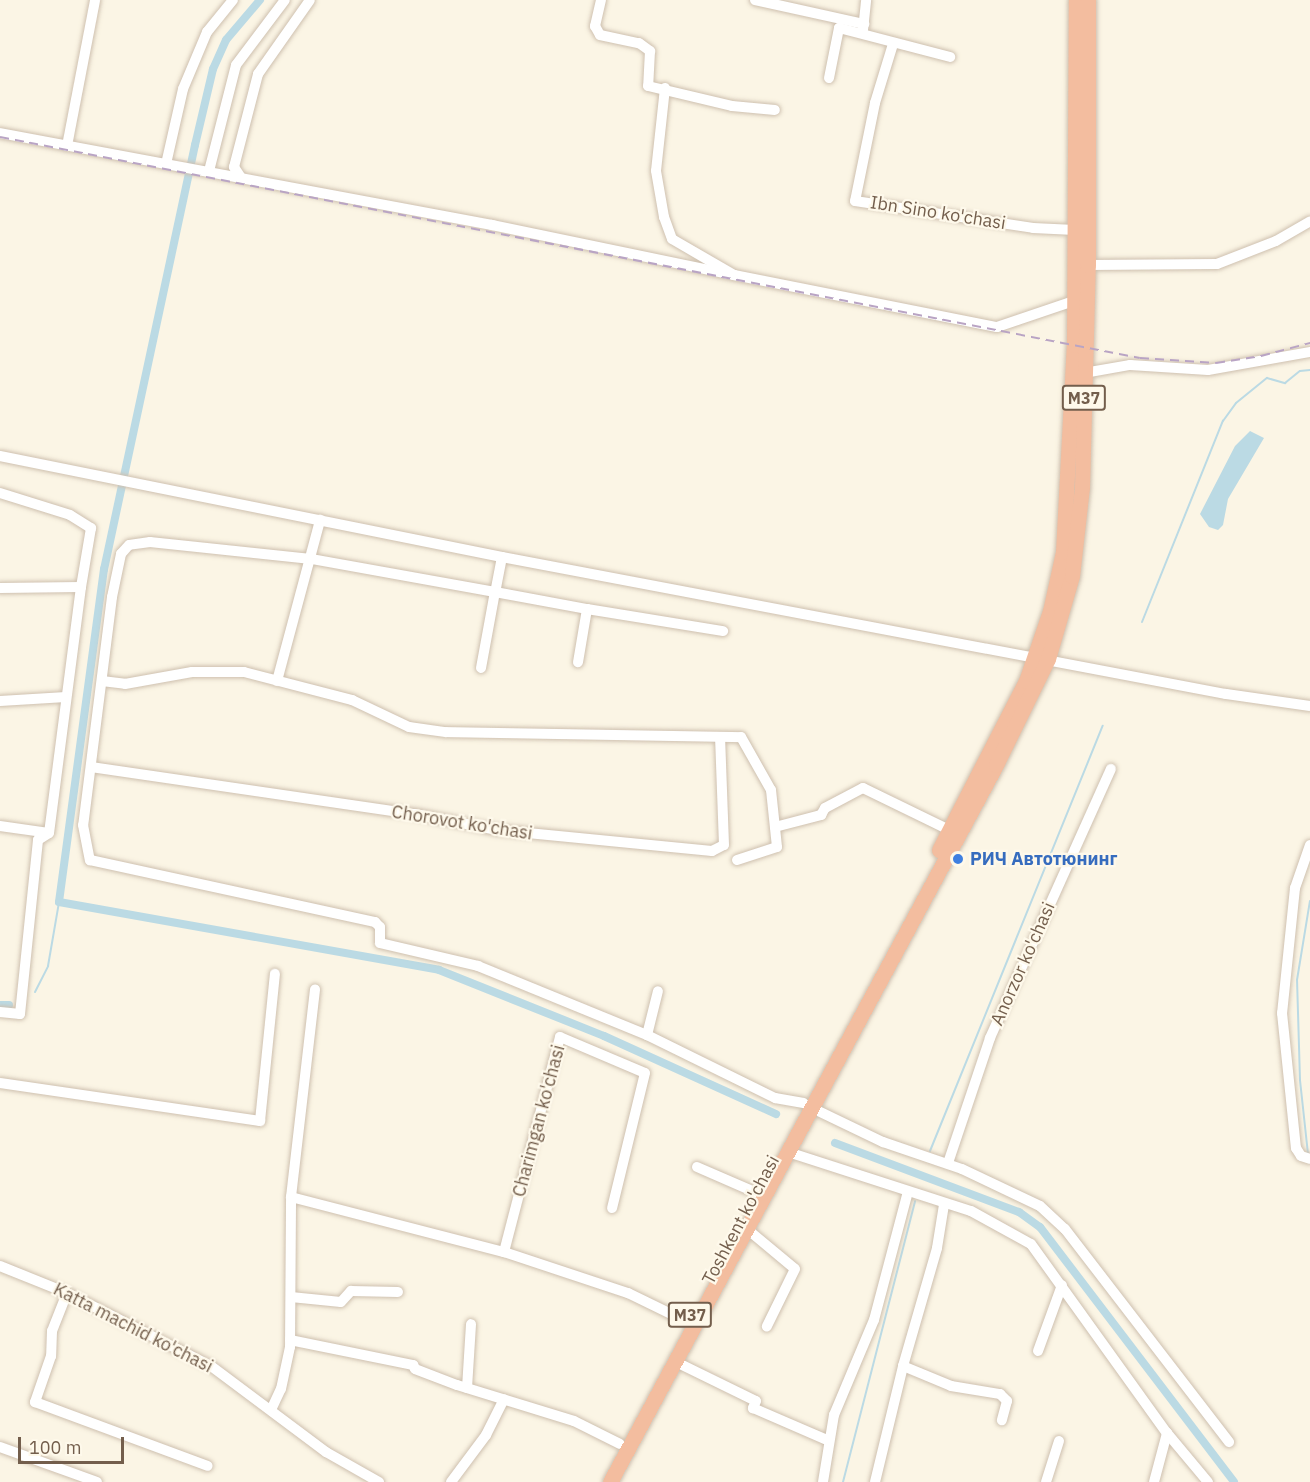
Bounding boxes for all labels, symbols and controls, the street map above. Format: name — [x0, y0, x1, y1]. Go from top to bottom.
street label: Ibn Sino ko'chasi — [869, 192, 1007, 234]
road number: M37 — [1062, 385, 1106, 411]
street label: Chorovot ko'chasi — [390, 801, 534, 845]
place label: РИЧ Автотюнинг — [970, 848, 1117, 870]
marker: РИЧ Автотюнинг — [951, 852, 965, 866]
street label: Anorzor ko'chasi — [986, 899, 1060, 1029]
street label: Charimgan ko'chasi — [508, 1043, 570, 1199]
street label: Toshkent ko'chasi — [698, 1152, 784, 1288]
street label: Katta machid ko'chasi — [50, 1278, 216, 1378]
road number: M37 — [668, 1302, 712, 1328]
scale bar — [21, 1425, 128, 1463]
text: 100 m — [29, 1436, 81, 1459]

